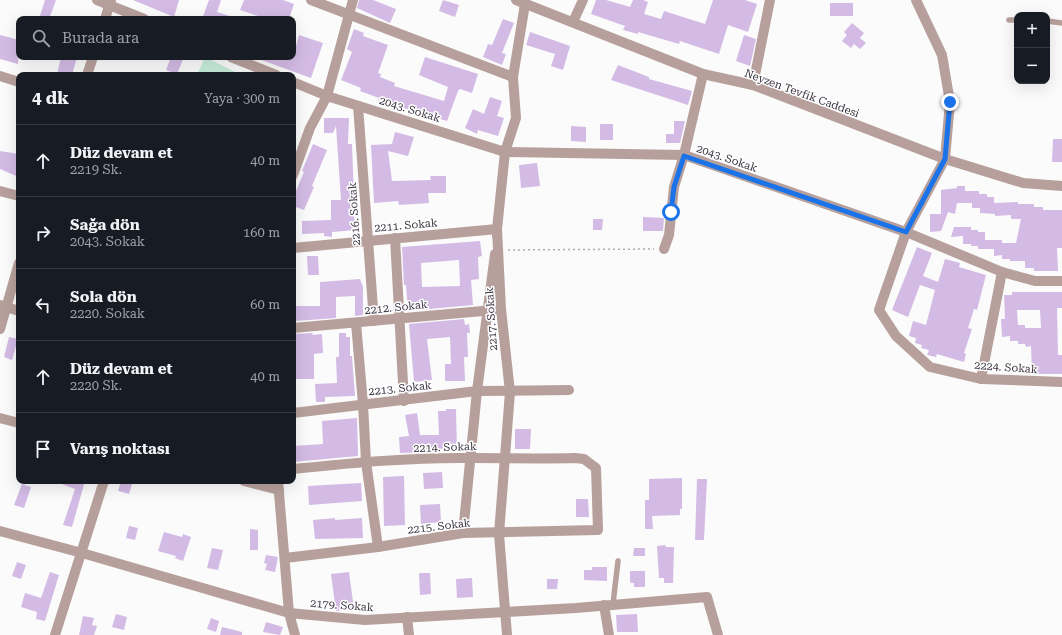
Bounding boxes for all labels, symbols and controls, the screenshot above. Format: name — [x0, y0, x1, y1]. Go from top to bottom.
map controls — [1014, 12, 1050, 84]
button: + — [1014, 12, 1050, 48]
search box — [16, 16, 296, 60]
icon: search — [30, 27, 52, 49]
text: Burada ara — [62, 29, 139, 47]
button: − — [1014, 48, 1050, 84]
street label: Neyzen Tevfik Caddesi — [743, 67, 861, 120]
text: 4 dk — [32, 88, 69, 108]
text: Yaya · 300 m — [204, 91, 280, 106]
route end — [941, 93, 959, 111]
street label: 2043. Sokak — [378, 94, 442, 125]
street label: 2043. Sokak — [695, 142, 759, 175]
text: Düz devam et — [70, 144, 173, 162]
icon: ahead — [32, 150, 54, 172]
text: 40 m — [250, 153, 280, 168]
text: 2219 Sk. — [70, 162, 122, 177]
street label: 2216. Sokak — [346, 182, 363, 246]
route start — [662, 203, 680, 221]
text: Sağa dön — [70, 216, 140, 234]
street label: 2211. Sokak — [374, 216, 438, 235]
icon: right — [32, 222, 54, 244]
text: 160 m — [243, 225, 280, 240]
text: 2043. Sokak — [70, 234, 145, 249]
street label: 2217. Sokak — [483, 287, 500, 351]
text: Sola dön — [70, 288, 137, 306]
icon: left — [32, 294, 54, 316]
text: 60 m — [250, 297, 280, 312]
street label: 2212. Sokak — [364, 298, 428, 317]
text: 2220. Sokak — [70, 306, 145, 321]
street label: 2224. Sokak — [974, 359, 1038, 376]
text: Düz devam et — [70, 360, 173, 378]
icon: ahead — [32, 366, 54, 388]
text: 40 m — [250, 369, 280, 384]
text: 2220 Sk. — [70, 378, 122, 393]
street label: 2213. Sokak — [368, 379, 432, 398]
icon: arrive — [32, 438, 54, 460]
text: Varış noktası — [70, 440, 170, 458]
street label: 2214. Sokak — [413, 440, 477, 455]
street label: 2215. Sokak — [407, 516, 471, 537]
street label: 2179. Sokak — [310, 597, 374, 614]

